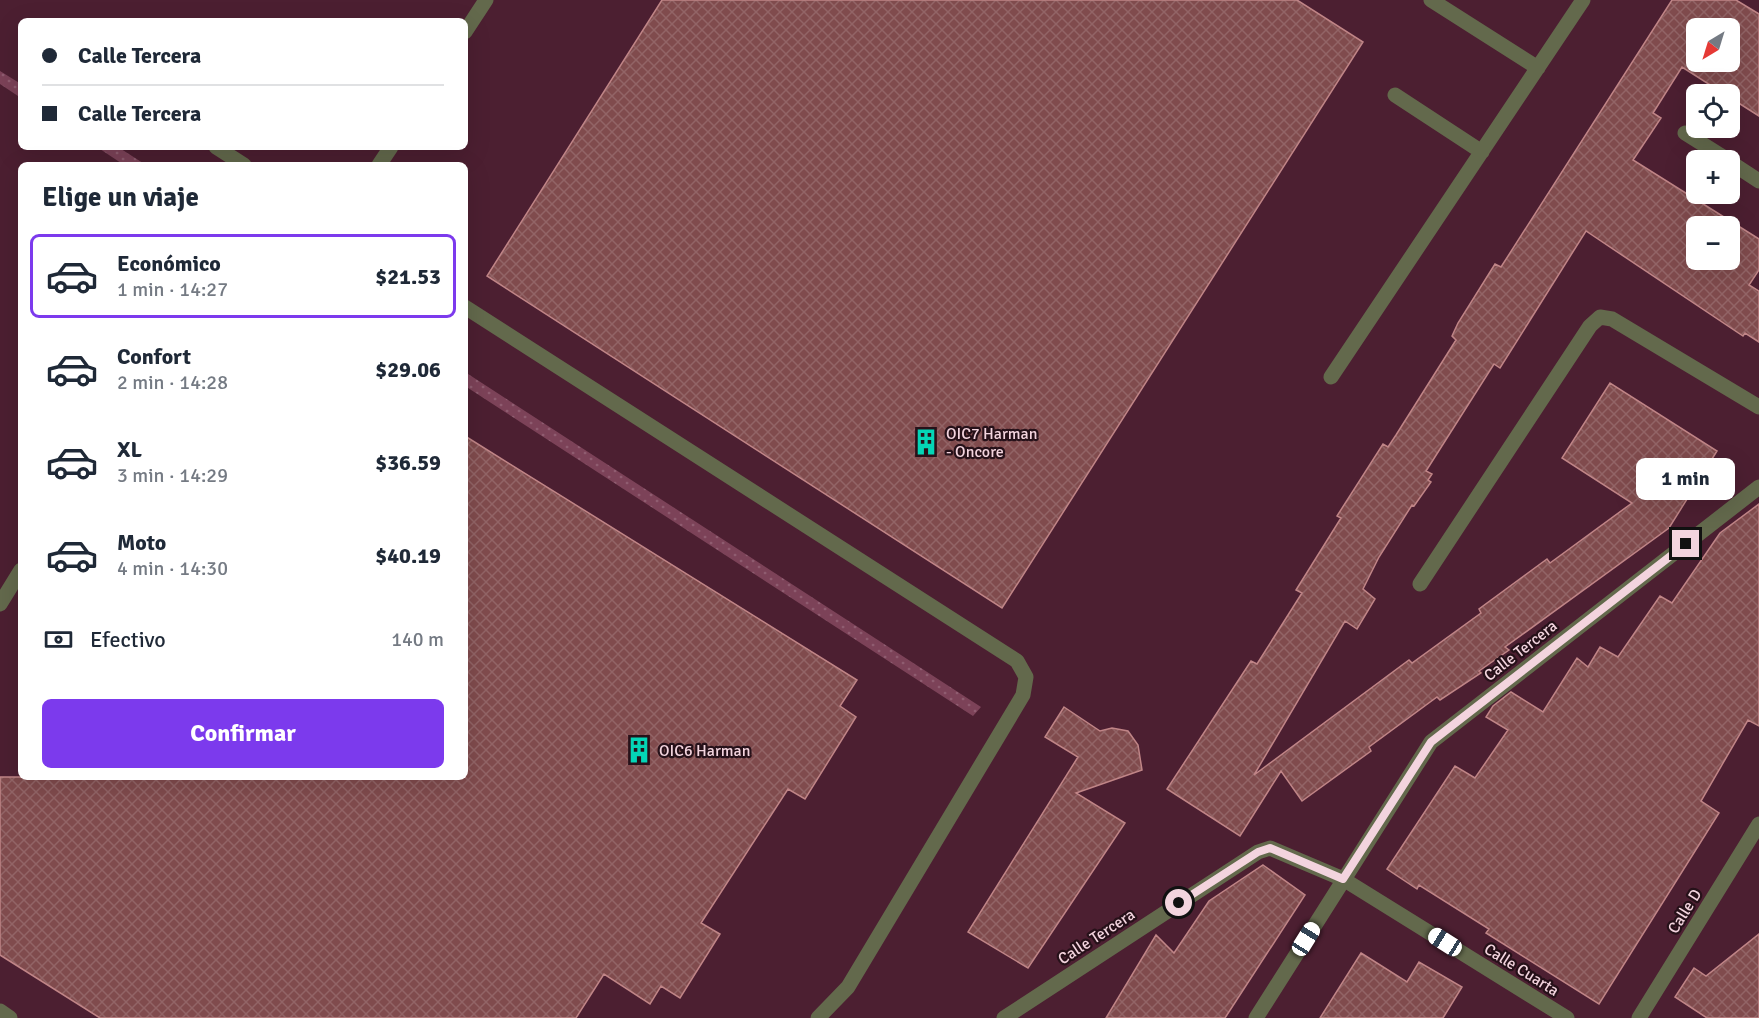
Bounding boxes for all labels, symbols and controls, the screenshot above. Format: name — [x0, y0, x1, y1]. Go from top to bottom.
north arrow — [1686, 18, 1740, 72]
map controls — [1686, 18, 1740, 270]
text: Calle Tercera — [78, 42, 201, 69]
button: locate — [1686, 84, 1740, 138]
text: Calle Tercera — [78, 100, 201, 127]
button: + — [1686, 150, 1740, 204]
text: Elige un viaje — [42, 181, 199, 214]
button: − — [1686, 216, 1740, 270]
icon: car — [45, 249, 99, 303]
text: Económico — [117, 250, 221, 277]
text: $21.53 — [375, 263, 441, 290]
text: 1 min · 14:27 — [117, 277, 228, 302]
icon: car — [45, 342, 99, 396]
text: Confort — [117, 343, 191, 370]
text: $29.06 — [375, 356, 441, 383]
text: 2 min · 14:28 — [117, 370, 228, 395]
place label: OIC7 Harman - Oncore — [946, 424, 1037, 462]
building icon: OIC7 Harman - Oncore — [911, 427, 941, 457]
icon: car — [45, 435, 99, 489]
text: XL — [117, 436, 142, 463]
text: $36.59 — [375, 449, 441, 476]
callout: 1 min — [1636, 457, 1736, 499]
text: 3 min · 14:29 — [117, 463, 228, 488]
text: 1 min — [1661, 466, 1710, 491]
icon: car — [45, 528, 99, 582]
text: Moto — [117, 529, 166, 556]
route end — [1672, 530, 1699, 557]
text: $40.19 — [375, 542, 441, 569]
text: 4 min · 14:30 — [117, 556, 228, 581]
street label: Calle Tercera — [1480, 616, 1561, 686]
icon: cash — [42, 623, 75, 656]
text: Efectivo — [90, 626, 166, 653]
text: 140 m — [391, 627, 444, 652]
button: Confirmar — [42, 699, 444, 768]
building icon: OIC6 Harman — [624, 735, 654, 765]
place label: OIC6 Harman — [659, 741, 750, 761]
street label: Calle D — [1663, 886, 1706, 937]
route start — [1165, 889, 1192, 916]
street label: Calle Tercera — [1054, 905, 1139, 969]
car — [1289, 919, 1323, 959]
car — [1425, 925, 1465, 959]
street label: Calle Cuarta — [1480, 939, 1563, 1001]

